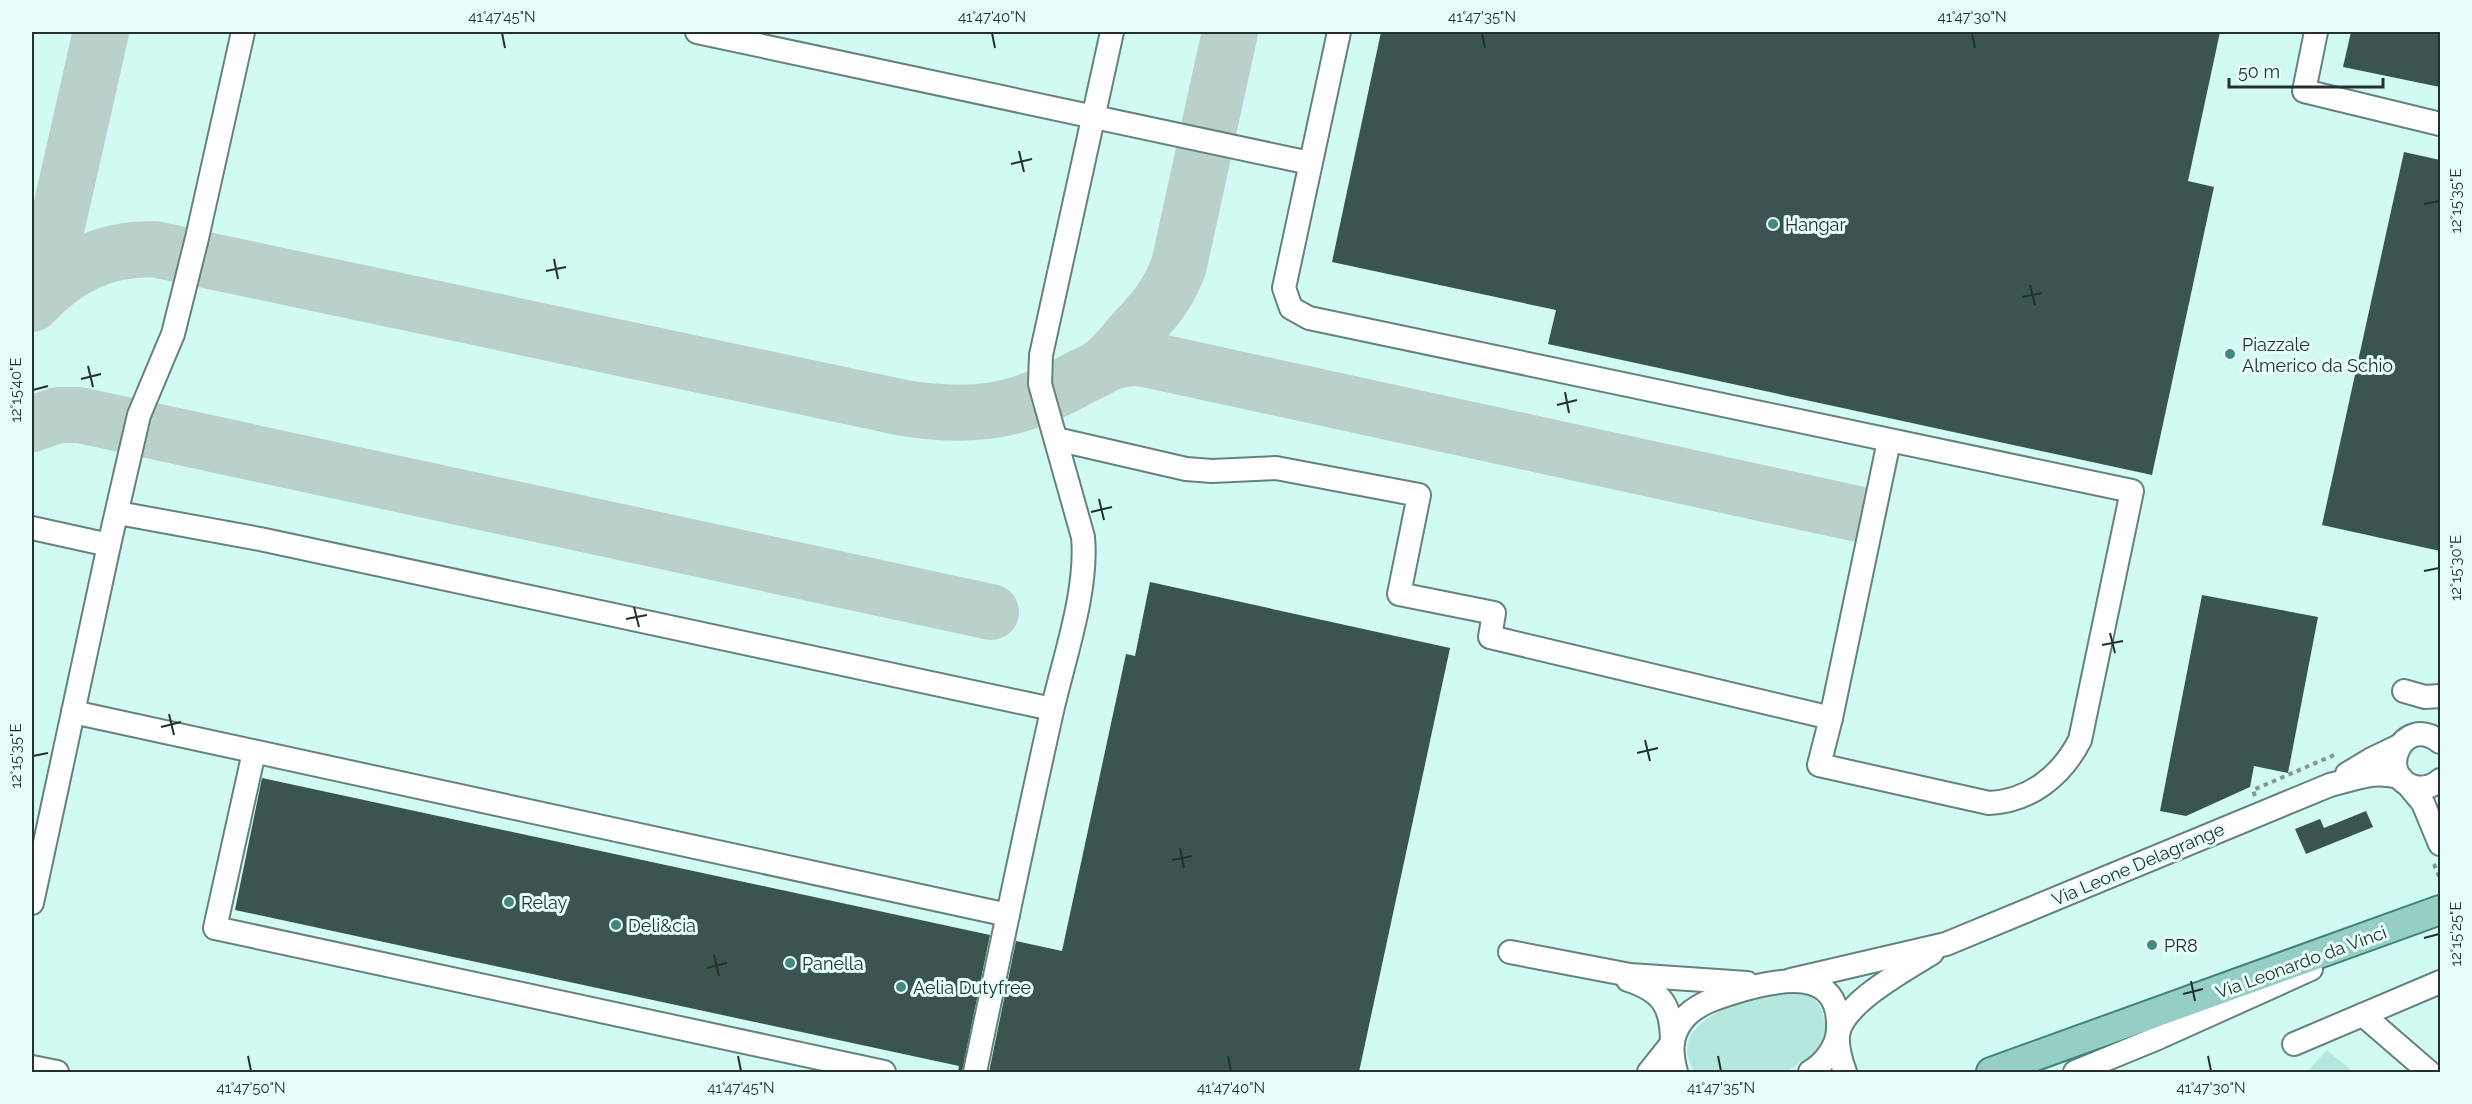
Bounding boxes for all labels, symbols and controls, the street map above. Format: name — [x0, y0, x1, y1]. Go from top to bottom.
text: 41°47'45"N — [468, 8, 536, 26]
text: 41°47'40"N — [958, 8, 1026, 26]
text: 41°47'35"N — [1448, 8, 1516, 26]
text: 41°47'30"N — [1937, 8, 2007, 26]
scale bar — [2229, 51, 2384, 89]
text: 50 m — [2238, 61, 2280, 82]
text: 12°15'35"E — [2447, 168, 2465, 234]
place label: Hangar — [1785, 214, 1846, 235]
marker: Hangar — [1766, 217, 1780, 231]
place label: Piazzale Almerico da Schio — [2242, 334, 2393, 376]
marker: Piazzale Almerico da Schio — [2223, 347, 2237, 361]
text: 12°15'40"E — [7, 357, 25, 423]
text: 12°15'30"E — [2447, 535, 2465, 601]
text: 12°15'35"E — [7, 723, 25, 789]
street label: Via Leone Delagrange — [2049, 818, 2228, 910]
place label: Relay — [521, 892, 567, 913]
marker: Relay — [502, 895, 516, 909]
text: 12°15'25"E — [2447, 901, 2465, 967]
place label: Deli&cia — [628, 915, 696, 936]
marker: Deli&cia — [609, 918, 623, 932]
street label: Via Leonardo da Vinci — [2213, 921, 2389, 1003]
place label: PR8 — [2164, 935, 2198, 956]
marker: PR8 — [2145, 938, 2159, 952]
place label: Panella — [802, 953, 864, 974]
marker: Panella — [783, 956, 797, 970]
place label: Aelia Dutyfree — [913, 977, 1032, 998]
marker: Aelia Dutyfree — [894, 980, 908, 994]
text: 41°47'50"N — [216, 1079, 286, 1097]
text: 41°47'45"N — [707, 1079, 775, 1097]
text: 41°47'40"N — [1197, 1079, 1265, 1097]
text: 41°47'35"N — [1687, 1079, 1755, 1097]
text: 41°47'30"N — [2176, 1079, 2246, 1097]

